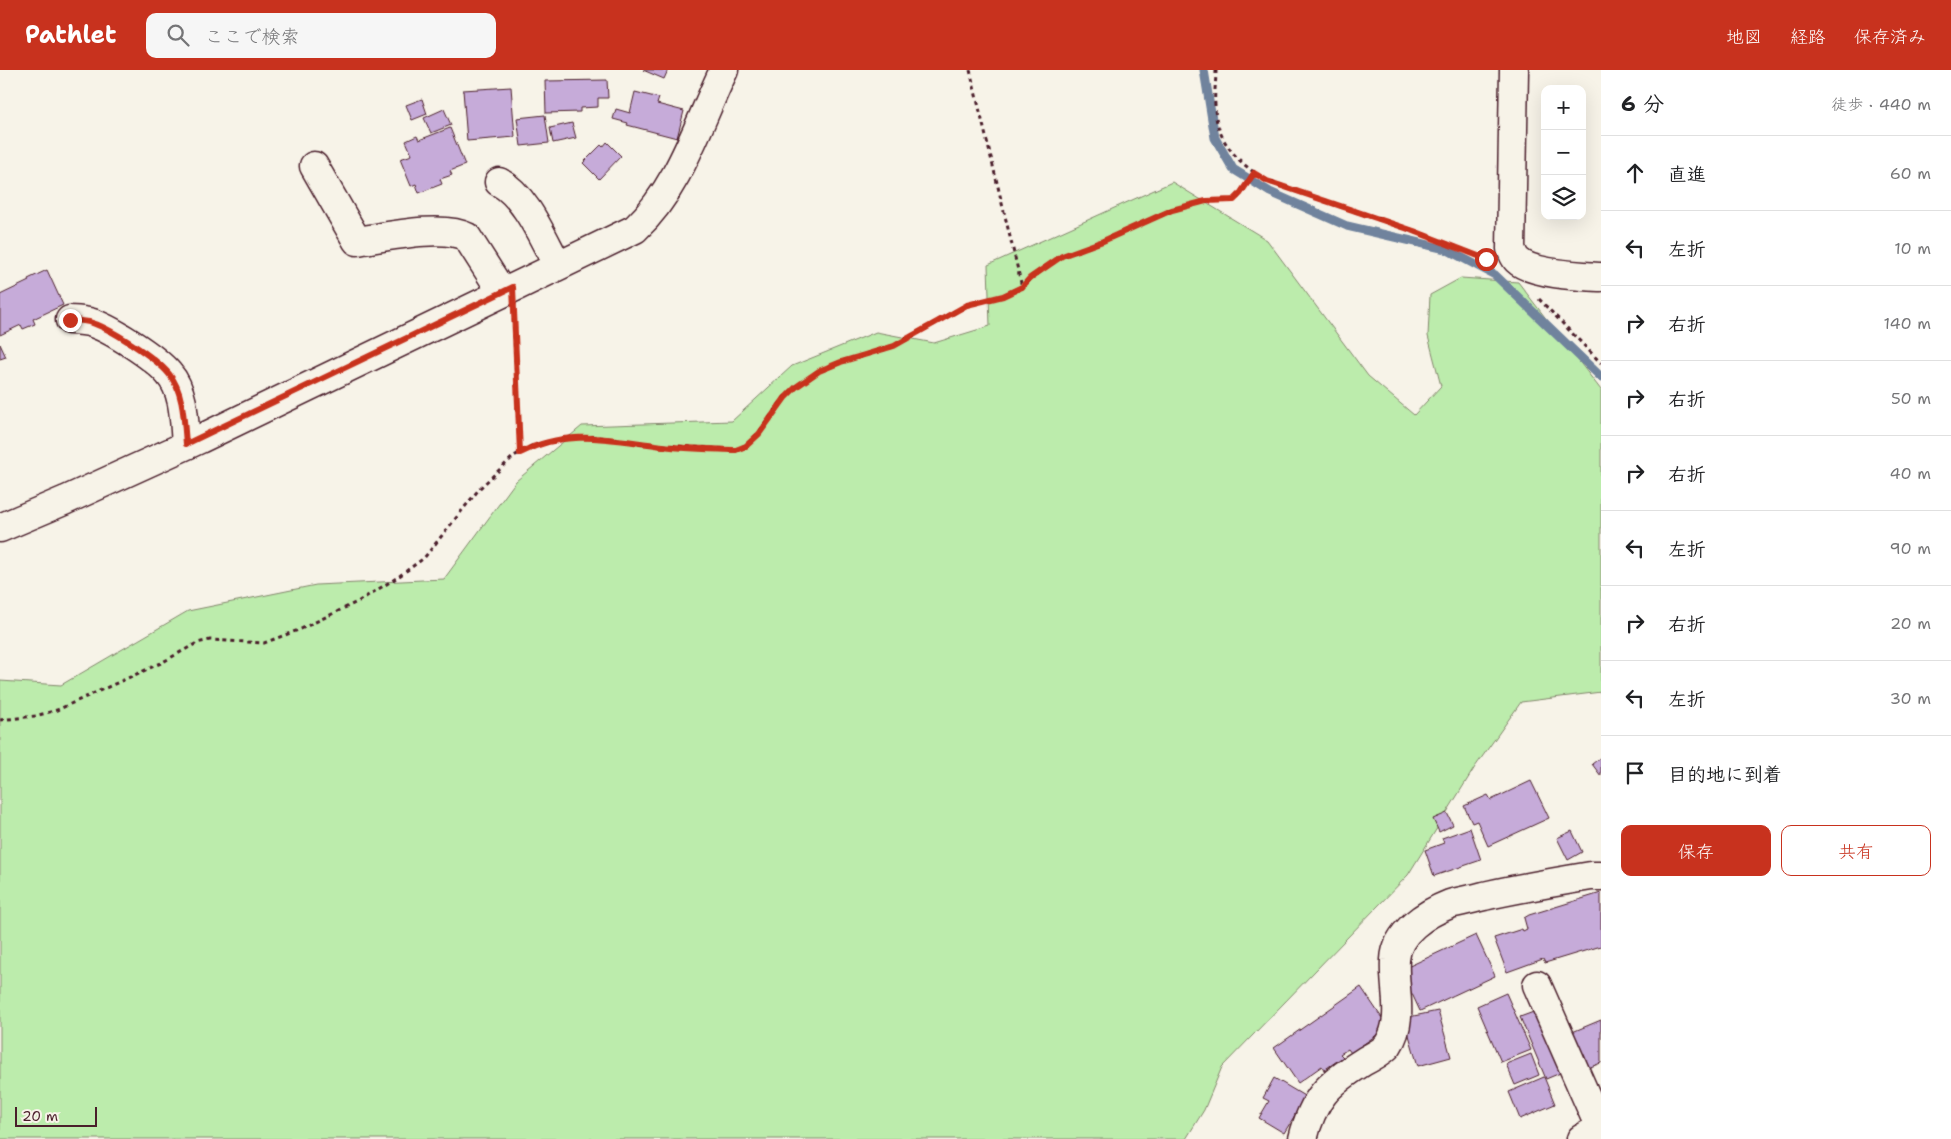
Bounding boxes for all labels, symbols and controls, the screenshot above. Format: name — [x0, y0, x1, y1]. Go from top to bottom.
search box — [146, 13, 496, 58]
text: Pathlet — [25, 19, 116, 51]
icon: search — [164, 21, 192, 49]
text: ここで検索 — [204, 24, 299, 49]
text: 地図 — [1726, 25, 1762, 49]
text: 経路 — [1790, 25, 1826, 49]
text: 保存済み — [1854, 25, 1926, 49]
map controls — [1541, 85, 1586, 220]
button: + — [1541, 85, 1586, 130]
text: 6 分 — [1621, 90, 1664, 118]
text: 徒歩 · 440 m — [1831, 94, 1931, 115]
button: − — [1541, 130, 1586, 175]
icon: ahead — [1621, 159, 1649, 187]
text: 直進 — [1668, 162, 1706, 187]
text: 60 m — [1890, 163, 1931, 184]
button: layers — [1541, 175, 1586, 220]
icon: left — [1621, 234, 1649, 262]
text: 左折 — [1668, 237, 1706, 262]
text: 10 m — [1894, 238, 1931, 259]
route start — [1475, 248, 1498, 271]
route end — [59, 309, 82, 332]
icon: right — [1621, 309, 1649, 337]
text: 右折 — [1668, 312, 1706, 337]
text: 140 m — [1884, 313, 1931, 334]
icon: right — [1621, 384, 1649, 412]
text: 右折 — [1668, 387, 1706, 412]
text: 50 m — [1891, 388, 1931, 409]
icon: right — [1621, 459, 1649, 487]
text: 右折 — [1668, 462, 1706, 487]
text: 40 m — [1889, 463, 1931, 484]
icon: left — [1621, 534, 1649, 562]
text: 左折 — [1668, 537, 1706, 562]
text: 90 m — [1890, 538, 1931, 559]
icon: right — [1621, 609, 1649, 637]
text: 右折 — [1668, 612, 1706, 637]
text: 20 m — [1890, 613, 1931, 634]
icon: left — [1621, 684, 1649, 712]
text: 左折 — [1668, 687, 1706, 712]
text: 30 m — [1890, 688, 1931, 709]
icon: arrive — [1621, 759, 1649, 787]
text: 目的地に到着 — [1668, 762, 1782, 787]
button: 保存 — [1621, 825, 1771, 876]
button: 共有 — [1781, 825, 1931, 876]
scale bar — [15, 1104, 98, 1127]
text: 20 m — [22, 1107, 58, 1125]

